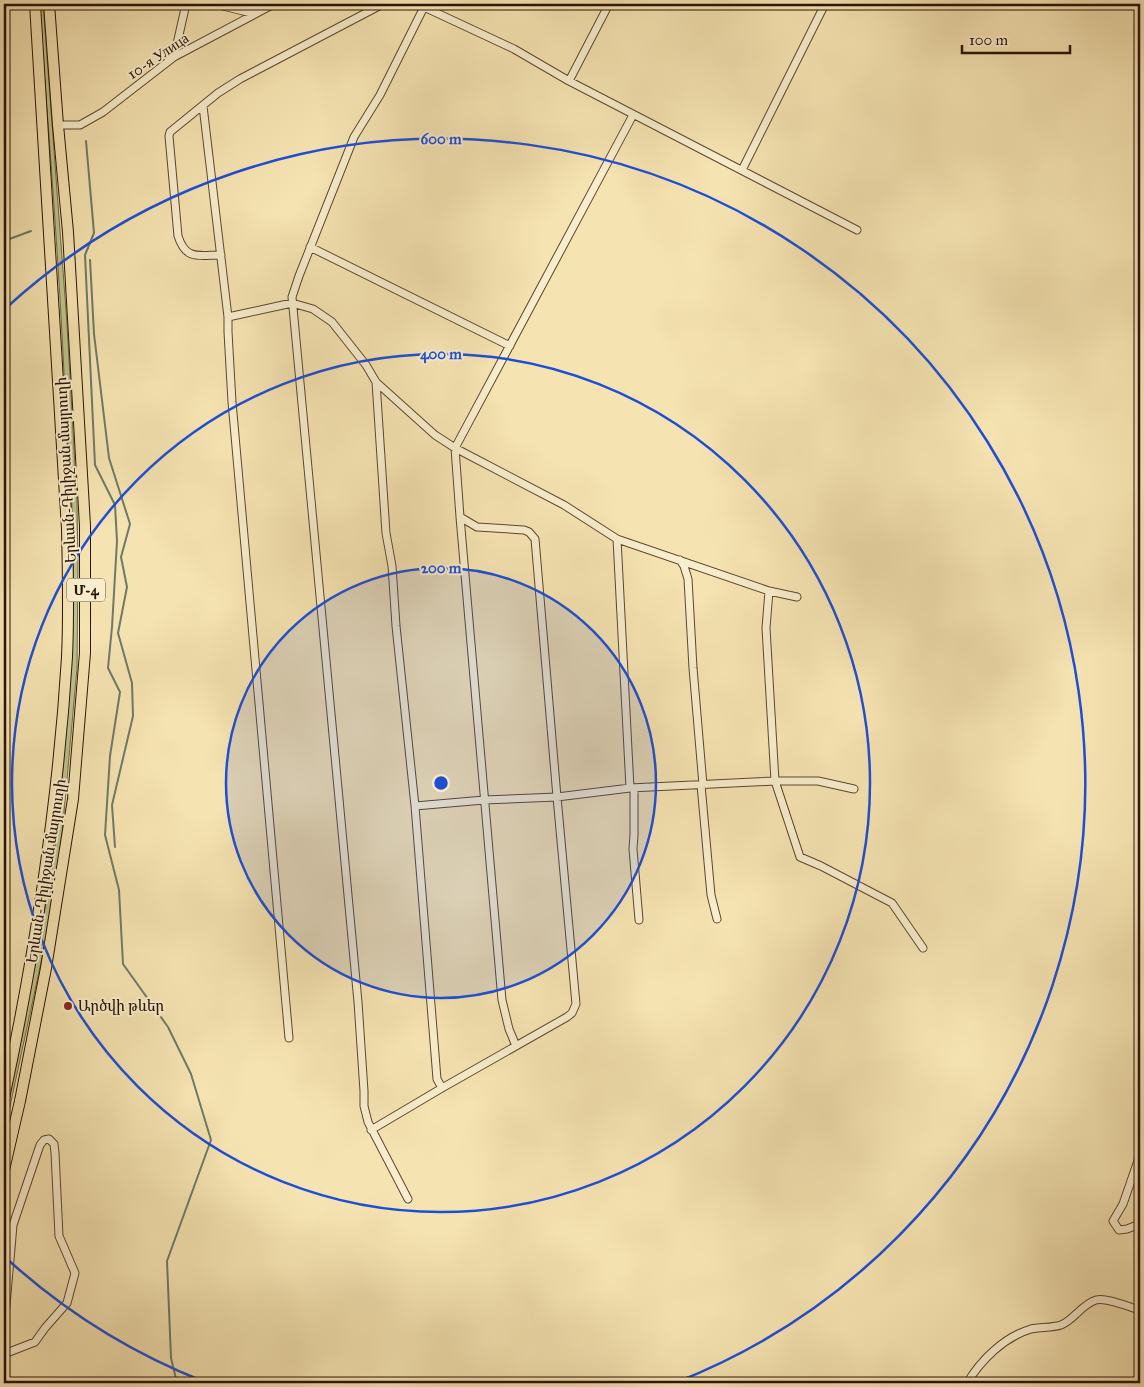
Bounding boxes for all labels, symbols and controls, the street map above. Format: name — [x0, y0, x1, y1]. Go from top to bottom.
scale bar — [962, 22, 1069, 54]
street label: 10-я Улица — [124, 29, 192, 83]
text: 100 m — [969, 31, 1009, 49]
text: 600 m — [421, 130, 462, 148]
text: 400 m — [420, 345, 462, 364]
street label: Երևան-Դիլիջան մայրուղի — [52, 376, 80, 563]
text: 200 m — [421, 559, 462, 577]
road number: Մ-4 — [67, 578, 105, 602]
centre of rings — [432, 774, 450, 792]
street label: Երևան-Դիլիջան մայրուղի — [23, 777, 70, 964]
place label: Արծվի թևեր — [78, 997, 164, 1015]
marker: Արծվի թևեր — [62, 1000, 74, 1012]

